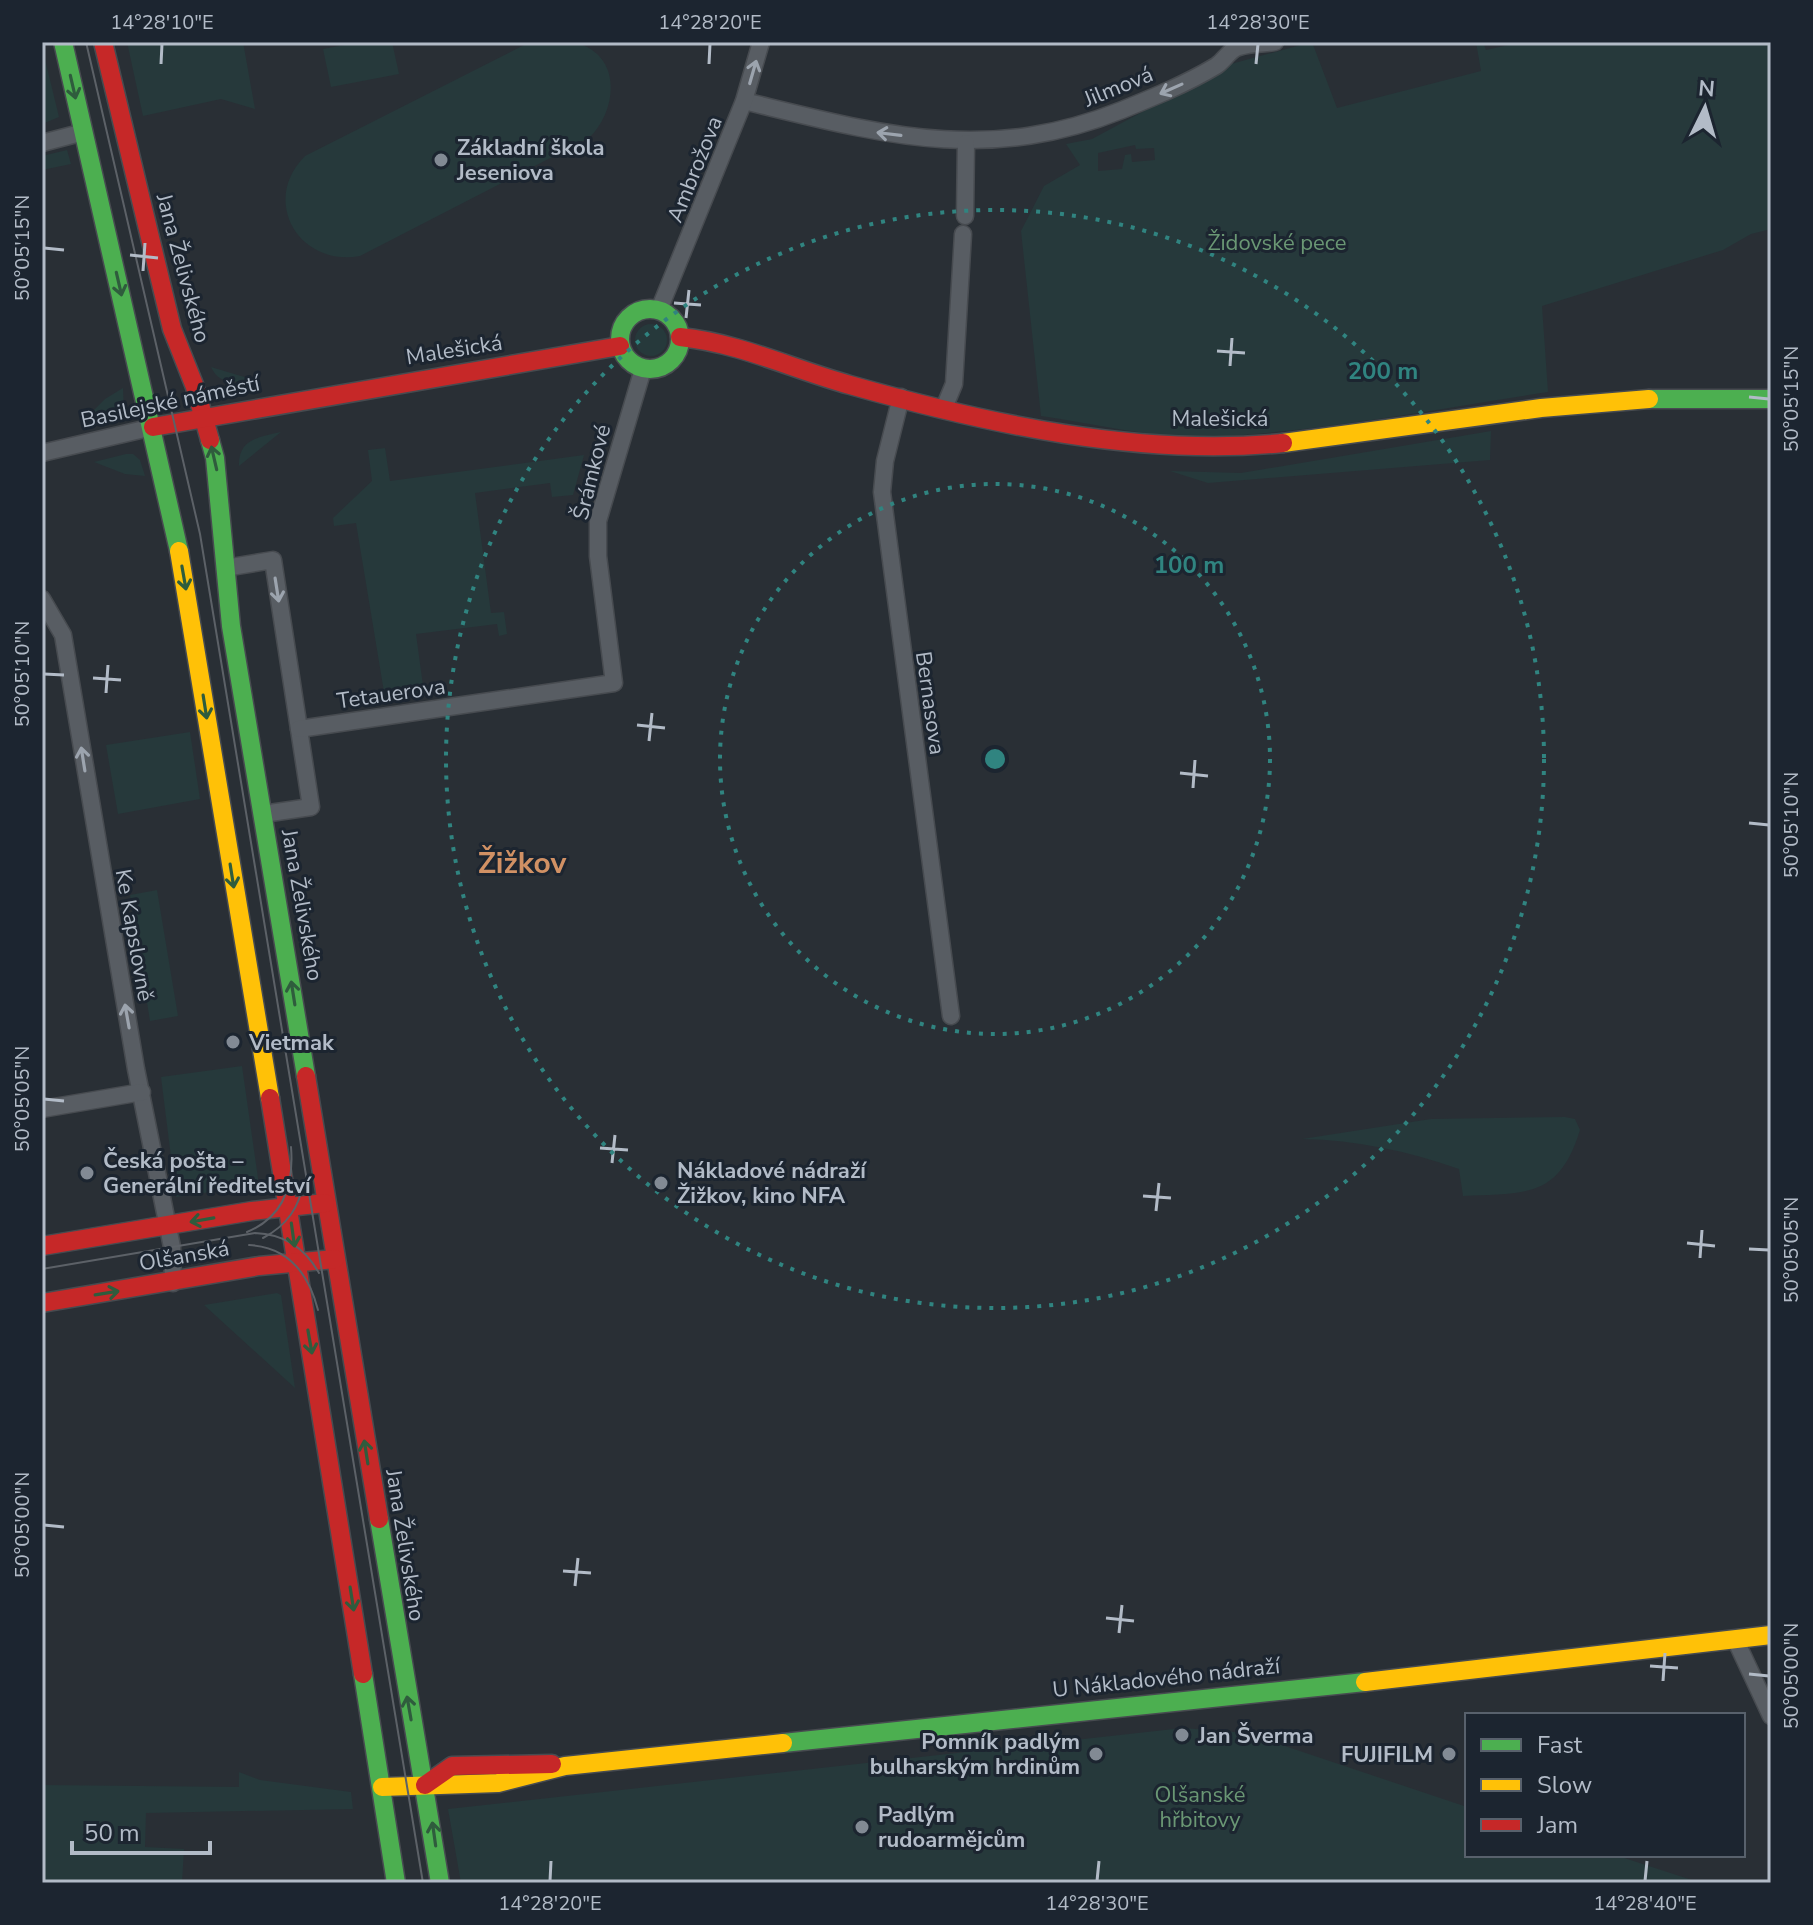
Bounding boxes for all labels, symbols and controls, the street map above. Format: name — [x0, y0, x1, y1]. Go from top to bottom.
text: 14°28'10"E — [110, 9, 214, 36]
text: 14°28'20"E — [658, 9, 762, 36]
text: 14°28'30"E — [1206, 9, 1310, 36]
one-way arrow — [746, 59, 761, 85]
street label: Jilmová — [1078, 59, 1158, 115]
north arrow — [1665, 68, 1745, 148]
text: N — [1697, 73, 1716, 105]
one-way arrow — [66, 74, 81, 100]
one-way arrow — [1159, 82, 1184, 97]
street label: Ambrožova — [660, 112, 730, 227]
one-way arrow — [876, 126, 903, 141]
place label: Základní škola Jeseniova — [456, 133, 605, 188]
marker: Základní škola Jeseniova — [432, 151, 450, 169]
street label: Jana Želivského — [148, 189, 217, 346]
text: 50°05'15"N — [9, 195, 36, 301]
park label: Židovské pece — [1208, 228, 1346, 258]
one-way arrow — [113, 271, 128, 297]
street label: Malešická — [404, 328, 504, 372]
text: 50°05'15"N — [1778, 346, 1805, 452]
text: 200 m — [1348, 355, 1418, 387]
street label: Basilejské náměstí — [78, 368, 264, 436]
street label: Malešická — [1172, 404, 1269, 434]
street label: Šrámkové — [566, 421, 618, 523]
one-way arrow — [206, 446, 221, 472]
text: 100 m — [1154, 549, 1224, 581]
one-way arrow — [177, 565, 192, 590]
one-way arrow — [270, 577, 285, 602]
text: 50°05'10"N — [9, 621, 36, 727]
street label: Bernasova — [908, 650, 952, 757]
street label: Tetauerova — [335, 672, 447, 716]
one-way arrow — [198, 694, 213, 719]
centre of rings — [981, 745, 1009, 773]
one-way arrow — [75, 747, 90, 772]
text: 50°05'10"N — [1778, 772, 1805, 878]
street label: Jana Želivského — [274, 826, 330, 983]
district label: Žižkov — [478, 843, 566, 884]
one-way arrow — [225, 863, 240, 888]
street label: Ke Kapslovně — [108, 867, 160, 1004]
one-way arrow — [285, 981, 300, 1006]
one-way arrow — [118, 1003, 133, 1029]
place label: Vietmak — [248, 1028, 335, 1058]
marker: Vietmak — [224, 1033, 242, 1051]
text: 50°05'05"N — [9, 1046, 36, 1152]
place label: Česká pošta – Generální ředitelství — [103, 1146, 312, 1201]
place label: Nákladové nádraží Žižkov, kino NFA — [677, 1156, 867, 1211]
marker: Česká pošta – Generální ředitelství — [78, 1164, 96, 1182]
marker: Nákladové nádraží Žižkov, kino NFA — [652, 1174, 670, 1192]
text: 50°05'05"N — [1778, 1197, 1805, 1303]
one-way arrow — [189, 1213, 215, 1228]
one-way arrow — [286, 1222, 301, 1248]
street label: Olšanská — [137, 1233, 232, 1279]
one-way arrow — [94, 1285, 120, 1300]
one-way arrow — [303, 1329, 318, 1354]
one-way arrow — [358, 1440, 373, 1465]
street label: Jana Želivského — [378, 1466, 432, 1623]
text: 50°05'00"N — [9, 1472, 36, 1578]
one-way arrow — [345, 1585, 360, 1611]
text: 50°05'00"N — [1778, 1623, 1805, 1729]
street label: U Nákladového nádraží — [1051, 1651, 1283, 1705]
one-way arrow — [401, 1696, 416, 1721]
legend — [1465, 1713, 1745, 1857]
place label: Jan Šverma — [1197, 1721, 1314, 1751]
marker: Jan Šverma — [1173, 1726, 1191, 1744]
place label: Pomník padlým bulharským hrdinům — [870, 1727, 1080, 1782]
text: Fast — [1537, 1729, 1583, 1761]
place label: FUJIFILM — [1341, 1740, 1433, 1770]
marker: Pomník padlým bulharským hrdinům — [1087, 1745, 1105, 1763]
marker: FUJIFILM — [1440, 1745, 1458, 1763]
text: Slow — [1537, 1769, 1592, 1801]
park label: Olšanské hřbitovy — [1154, 1780, 1246, 1835]
place label: Padlým rudoarmějcům — [878, 1800, 1025, 1855]
scale bar — [72, 1805, 210, 1855]
text: Jam — [1536, 1809, 1578, 1841]
text: 50 m — [84, 1817, 140, 1849]
marker: Padlým rudoarmějcům — [853, 1818, 871, 1836]
one-way arrow — [426, 1821, 441, 1847]
text: 14°28'20"E — [498, 1890, 602, 1917]
text: 14°28'30"E — [1045, 1890, 1149, 1917]
text: 14°28'40"E — [1593, 1890, 1697, 1917]

